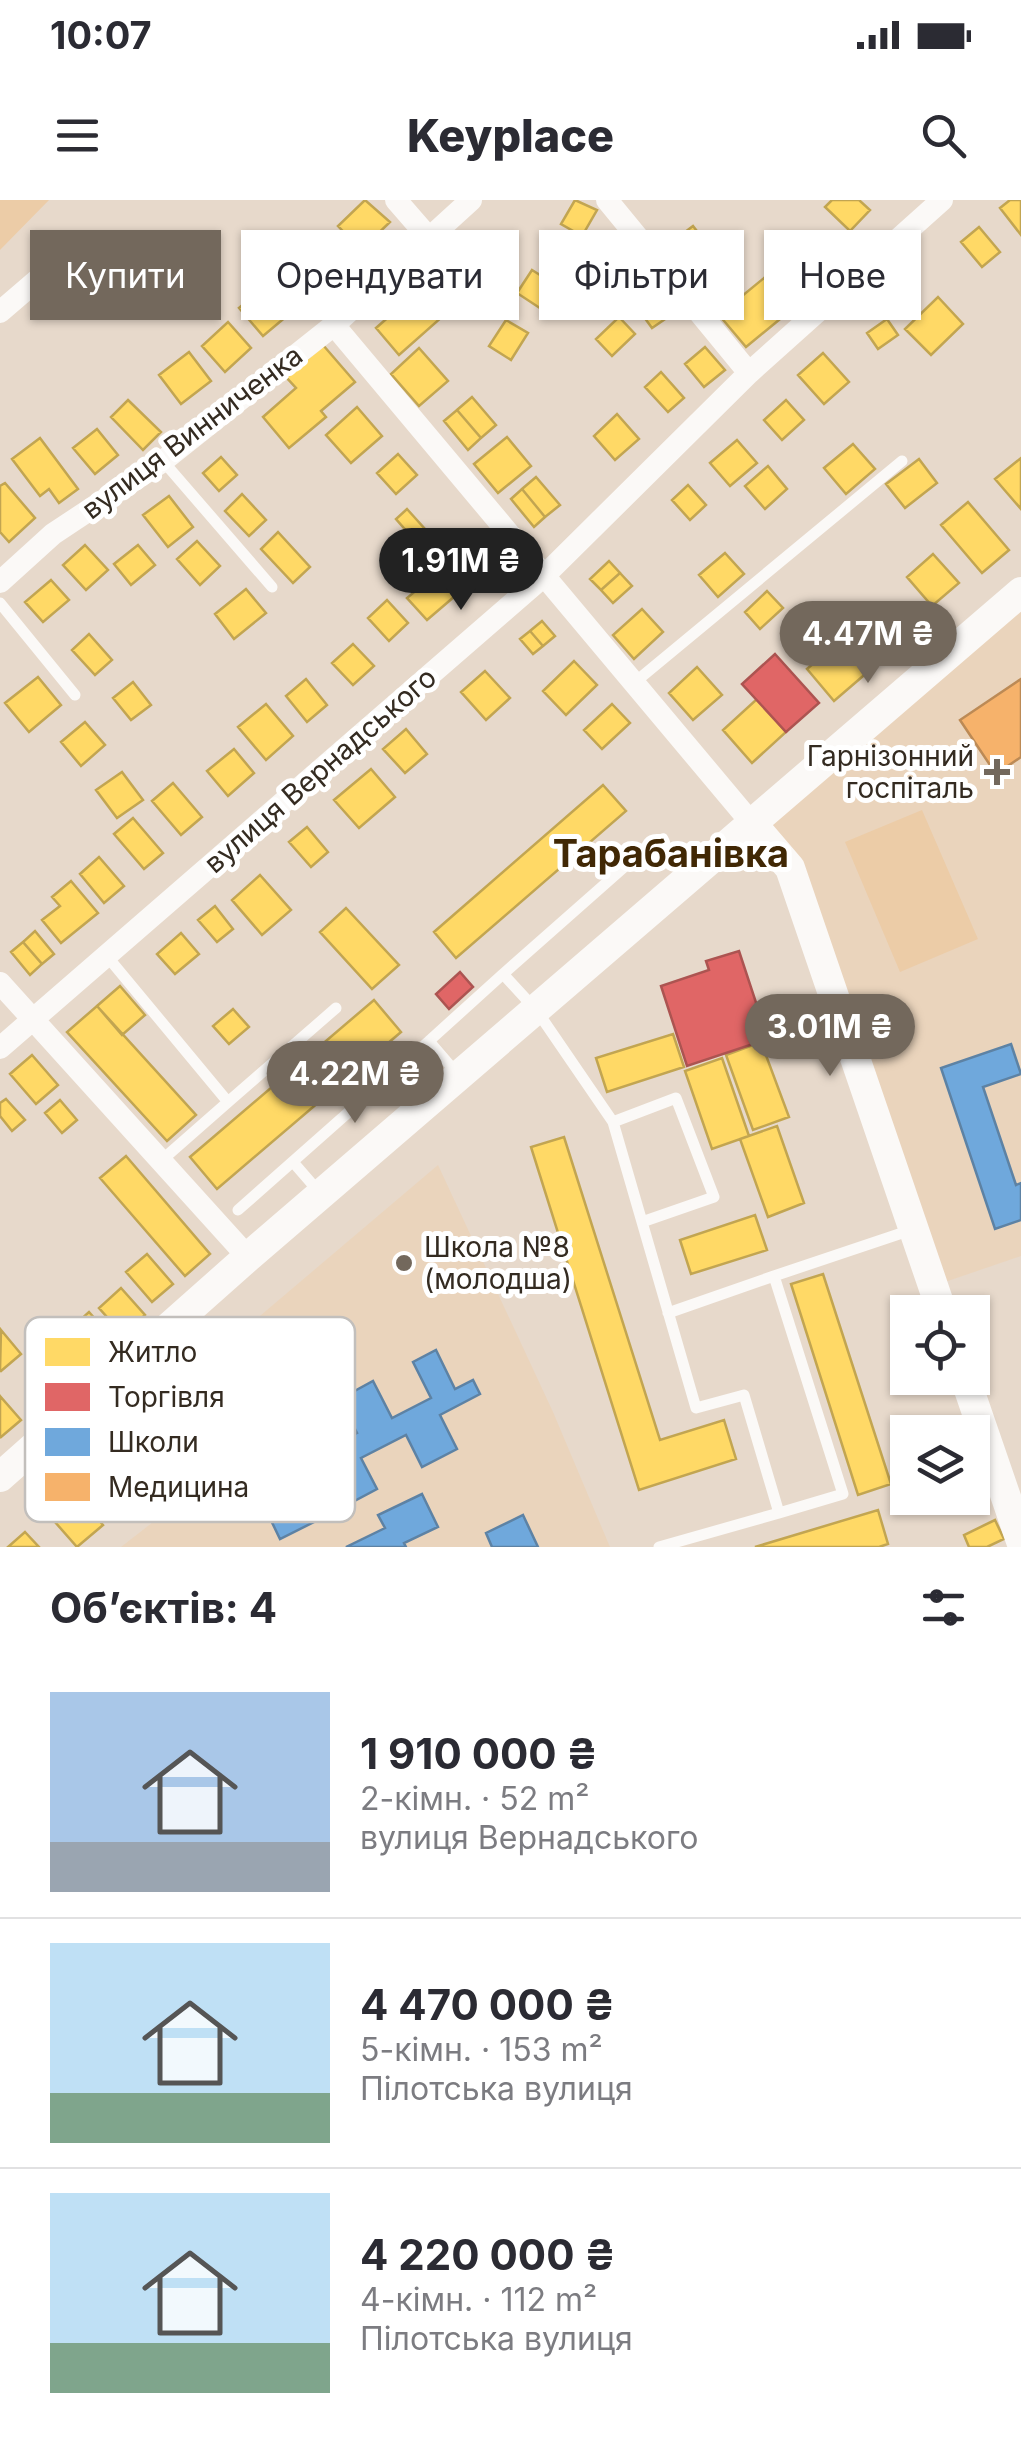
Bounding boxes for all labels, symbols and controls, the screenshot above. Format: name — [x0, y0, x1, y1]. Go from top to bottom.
text: 10:07 — [50, 12, 152, 58]
icon: menu — [50, 108, 105, 163]
text: Keyplace — [407, 108, 614, 163]
icon: search — [916, 108, 971, 163]
chip: Купити — [30, 230, 221, 320]
chip: Орендувати — [241, 230, 519, 320]
chip: Фільтри — [539, 230, 744, 320]
chip: Нове — [764, 230, 921, 320]
street label: вулиця Винниченка — [75, 338, 309, 526]
pin: 1.91M ₴ — [369, 528, 553, 613]
text: 1.91M ₴ — [401, 541, 521, 580]
pin: 4.47M ₴ — [776, 601, 960, 686]
text: 4.47M ₴ — [802, 614, 934, 653]
street label: вулиця Вернадського — [197, 660, 443, 880]
place label: Гарнізонний госпіталь — [807, 739, 974, 805]
marker: Гарнізонний госпіталь — [984, 759, 1010, 785]
district label: Тарабанівка — [553, 830, 789, 876]
pin: 3.01M ₴ — [738, 994, 922, 1079]
text: 3.01M ₴ — [767, 1007, 893, 1046]
pin: 4.22M ₴ — [263, 1041, 447, 1126]
text: 4.22M ₴ — [289, 1054, 421, 1093]
place label: Школа №8 (молодша) — [424, 1230, 572, 1296]
marker: Школа №8 (молодша) — [393, 1252, 415, 1274]
map controls — [890, 1295, 990, 1515]
button: locate — [890, 1295, 990, 1395]
legend — [25, 1317, 355, 1522]
text: Житло — [108, 1335, 197, 1369]
text: Торгівля — [108, 1380, 225, 1414]
button: layers — [890, 1415, 990, 1515]
text: Школи — [108, 1425, 199, 1459]
text: Медицина — [108, 1470, 249, 1504]
icon: filters — [916, 1580, 971, 1635]
text: Об’єктів: 4 — [50, 1582, 277, 1633]
text: 1 910 000 ₴ — [360, 1728, 598, 1779]
icon: home — [130, 1732, 250, 1852]
text: 2-кімн. · 52 m² — [360, 1779, 589, 1818]
text: вулиця Вернадського — [360, 1818, 699, 1857]
text: 4 470 000 ₴ — [360, 1979, 615, 2030]
icon: home — [130, 1983, 250, 2103]
text: 5-кімн. · 153 m² — [360, 2030, 603, 2069]
text: Пілотська вулиця — [360, 2069, 633, 2108]
text: 4 220 000 ₴ — [360, 2229, 615, 2280]
icon: home — [130, 2233, 250, 2353]
text: 4-кімн. · 112 m² — [360, 2280, 597, 2319]
text: Пілотська вулиця — [360, 2319, 633, 2358]

